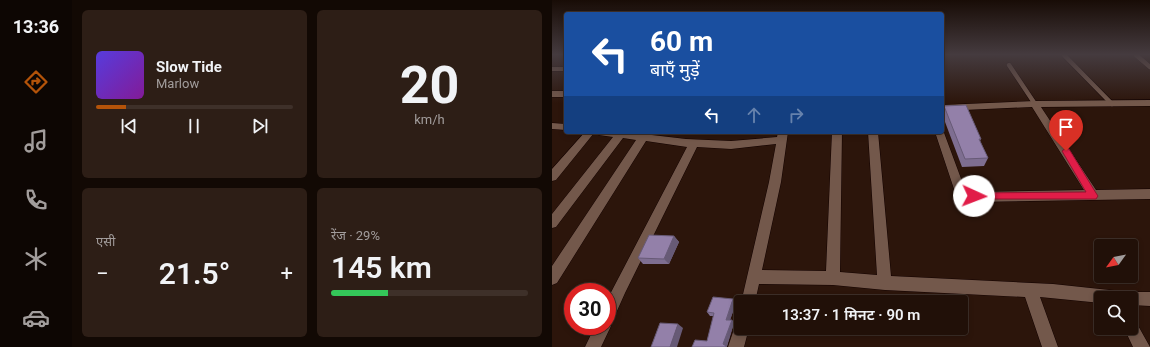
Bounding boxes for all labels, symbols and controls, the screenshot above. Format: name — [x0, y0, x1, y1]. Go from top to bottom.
text: 13:36 — [13, 16, 59, 37]
text: 60 m — [650, 25, 713, 58]
icon: left — [584, 28, 636, 80]
text: 20 — [400, 55, 459, 116]
text: Slow Tide — [156, 58, 222, 76]
text: बाएँ मुड़ें — [650, 59, 700, 80]
icon: directions — [22, 68, 50, 96]
text: Marlow — [156, 76, 199, 91]
icon: left — [701, 104, 723, 126]
icon: ahead — [743, 104, 765, 126]
icon: right — [785, 104, 807, 126]
pin — [1049, 110, 1083, 151]
text: km/h — [414, 112, 445, 127]
icon: previous — [118, 115, 140, 137]
icon: pause — [183, 115, 205, 137]
icon: next — [249, 115, 271, 137]
icon: arrive — [1055, 116, 1077, 138]
icon: music — [22, 127, 50, 155]
position arrow — [953, 175, 995, 217]
icon: phone — [22, 186, 50, 214]
text: रेंज · 29% — [331, 228, 380, 243]
text: एसी — [96, 234, 115, 249]
north arrow — [1094, 239, 1138, 283]
map controls — [1094, 239, 1138, 335]
icon: climate — [22, 245, 50, 273]
text: 145 km — [331, 250, 432, 285]
text: 21.5° — [159, 256, 230, 291]
text: − — [96, 261, 109, 286]
text: + — [281, 261, 293, 286]
speed limit sign: 30 — [564, 283, 616, 335]
button: search — [1094, 291, 1138, 335]
icon: car — [22, 304, 50, 332]
text: 13:37 · 1 मिनट · 90 m — [782, 306, 920, 324]

